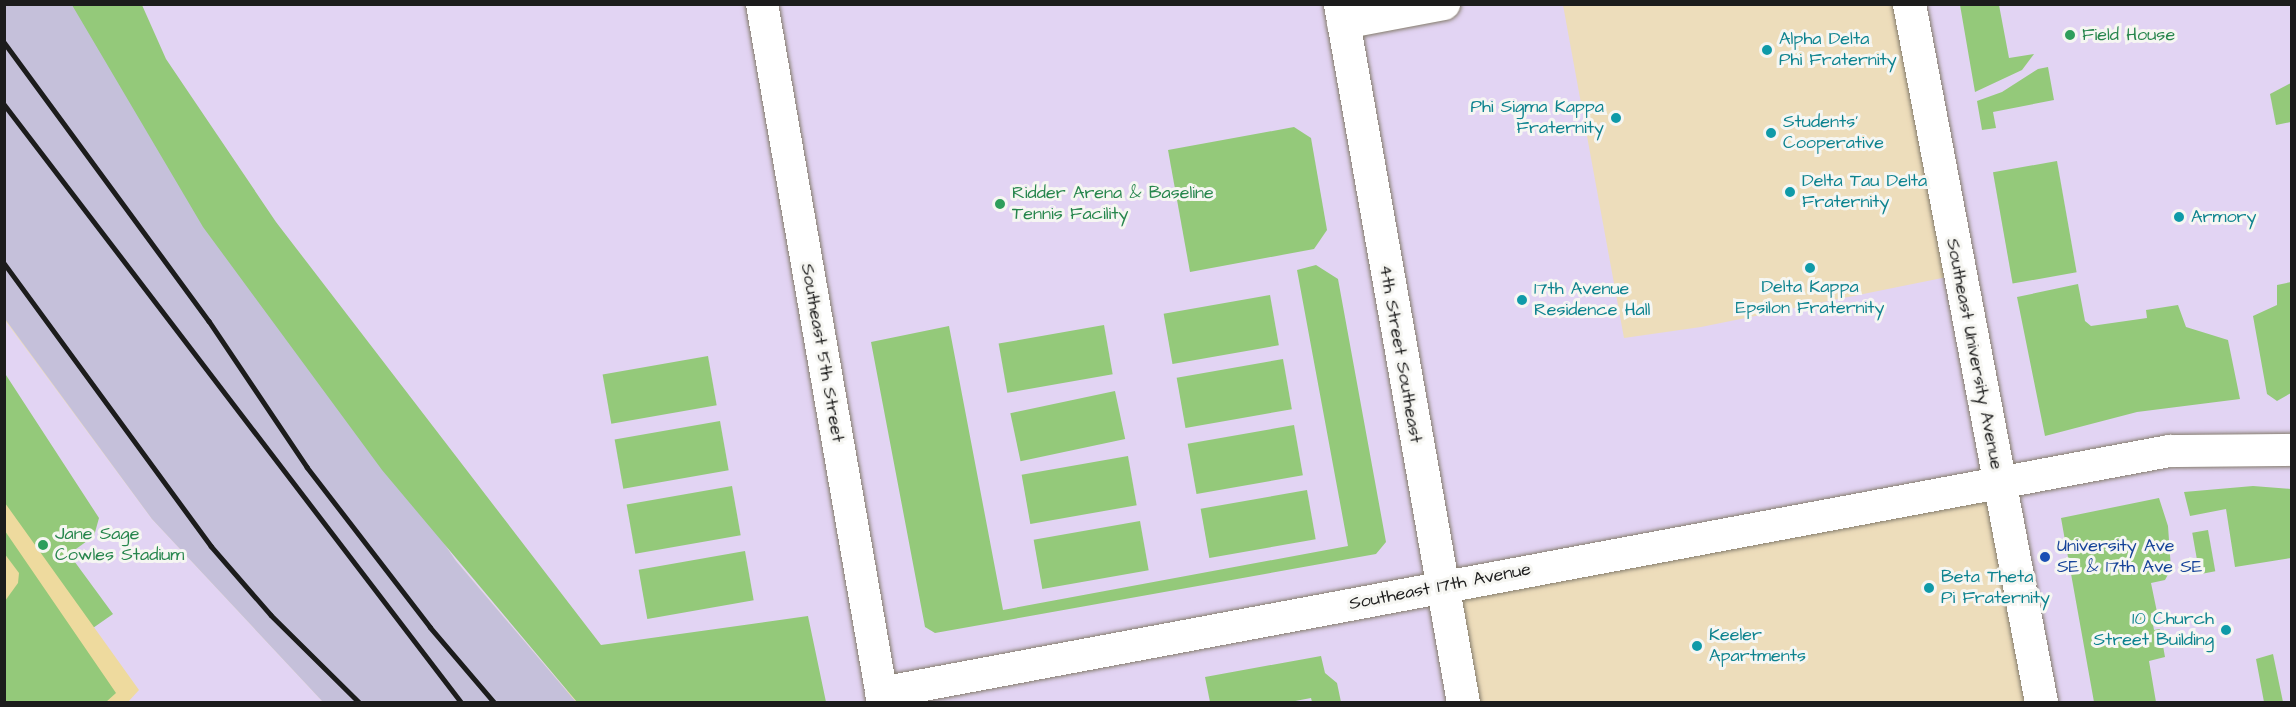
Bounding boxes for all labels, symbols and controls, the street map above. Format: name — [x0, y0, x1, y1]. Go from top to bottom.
place label: Field House — [2082, 24, 2175, 46]
marker: Field House — [2063, 28, 2077, 42]
place label: Alpha Delta Phi Fraternity — [1779, 29, 1897, 72]
marker: Alpha Delta Phi Fraternity — [1760, 43, 1774, 57]
place label: Phi Sigma Kappa Fraternity — [1470, 97, 1604, 140]
marker: Phi Sigma Kappa Fraternity — [1609, 111, 1623, 125]
place label: Students' Cooperative — [1783, 112, 1884, 154]
marker: Students' Cooperative — [1764, 126, 1778, 140]
place label: Delta Tau Delta Fraternity — [1802, 171, 1927, 213]
place label: Ridder Arena & Baseline Tennis Facility — [1012, 183, 1214, 226]
marker: Delta Tau Delta Fraternity — [1783, 185, 1797, 199]
marker: Ridder Arena & Baseline Tennis Facility — [993, 197, 1007, 211]
place label: Armory — [2191, 206, 2256, 228]
marker: Armory — [2172, 210, 2186, 224]
street label: Southeast University Avenue — [1941, 237, 2007, 471]
marker: Delta Kappa Epsilon Fraternity — [1803, 261, 1817, 275]
street label: Southeast 5th Street — [796, 262, 848, 444]
street label: 4th Street Southeast — [1374, 263, 1426, 445]
place label: Delta Kappa Epsilon Fraternity — [1736, 277, 1884, 320]
place label: 17th Avenue Residence Hall — [1534, 279, 1650, 322]
marker: 17th Avenue Residence Hall — [1515, 293, 1529, 307]
place label: Jane Sage Cowles Stadium — [55, 524, 184, 566]
place label: University Ave SE & 17th Ave SE — [2057, 536, 2202, 578]
marker: Jane Sage Cowles Stadium — [36, 538, 50, 552]
marker: University Ave SE & 17th Ave SE — [2038, 550, 2052, 564]
street label: Southeast 17th Avenue — [1347, 559, 1533, 615]
place label: Beta Theta Pi Fraternity — [1941, 567, 2050, 610]
marker: Beta Theta Pi Fraternity — [1922, 581, 1936, 595]
place label: 10 Church Street Building — [2094, 609, 2214, 652]
marker: 10 Church Street Building — [2219, 623, 2233, 637]
place label: Keeler Apartments — [1709, 625, 1806, 668]
marker: Keeler Apartments — [1690, 639, 1704, 653]

